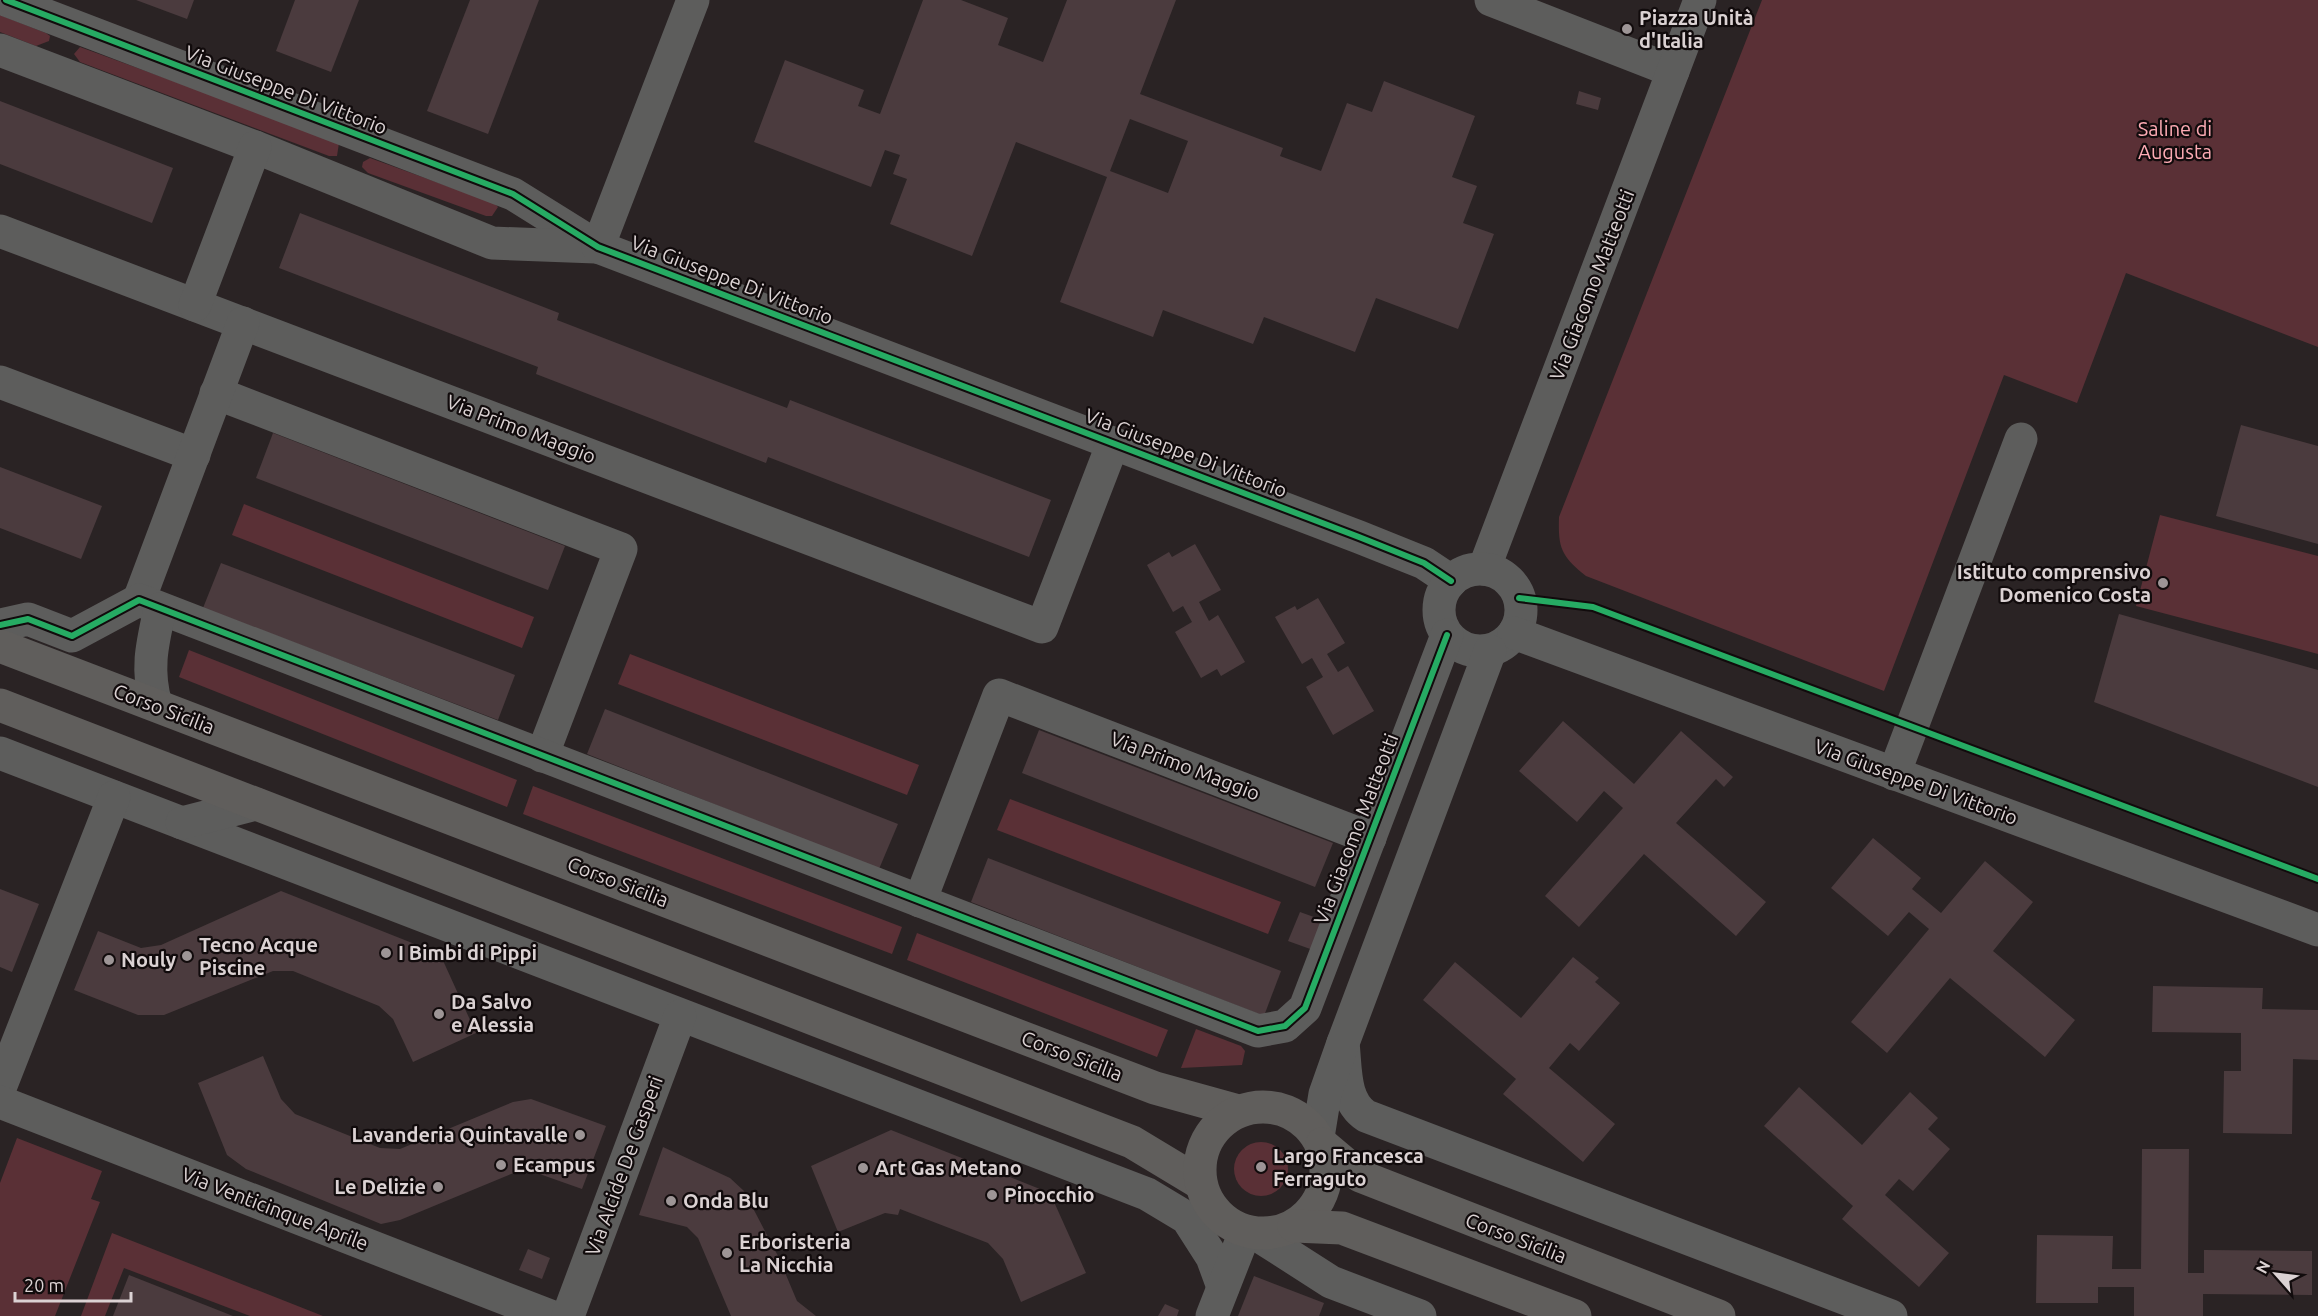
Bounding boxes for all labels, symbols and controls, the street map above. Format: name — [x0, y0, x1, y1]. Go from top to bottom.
place label: Piazza Unità d'Italia — [1639, 6, 1754, 52]
marker: Piazza Unità d'Italia — [1620, 22, 1634, 36]
street label: Via Giuseppe Di Vittorio — [182, 40, 390, 139]
park label: Saline di Augusta — [2138, 117, 2212, 163]
street label: Via Giacomo Matteotti — [1544, 186, 1639, 384]
street label: Via Giuseppe Di Vittorio — [628, 230, 836, 329]
street label: Via Primo Maggio — [443, 389, 599, 468]
street label: Via Giuseppe Di Vittorio — [1082, 403, 1290, 502]
place label: Istituto comprensivo Domenico Costa — [1957, 560, 2151, 606]
marker: Istituto comprensivo Domenico Costa — [2156, 576, 2170, 590]
street label: Corso Sicilia — [110, 679, 218, 738]
street label: Via Primo Maggio — [1107, 726, 1263, 805]
street label: Via Giacomo Matteotti — [1308, 730, 1403, 928]
street label: Via Giuseppe Di Vittorio — [1811, 734, 2021, 829]
street label: Corso Sicilia — [564, 852, 672, 911]
place label: Tecno Acque Piscine — [199, 933, 318, 979]
place label: I Bimbi di Pippi — [398, 941, 537, 964]
marker: I Bimbi di Pippi — [379, 946, 393, 960]
place label: Nouly — [121, 948, 177, 971]
marker: Tecno Acque Piscine — [180, 949, 194, 963]
marker: Nouly — [102, 953, 116, 967]
place label: Da Salvo e Alessia — [451, 990, 534, 1036]
marker: Da Salvo e Alessia — [432, 1007, 446, 1021]
street label: Corso Sicilia — [1018, 1026, 1126, 1085]
street label: Via Alcide De Gasperi — [580, 1073, 667, 1259]
place label: Lavanderia Quintavalle — [351, 1123, 568, 1146]
marker: Lavanderia Quintavalle — [573, 1128, 587, 1142]
place label: Largo Francesca Ferraguto — [1273, 1144, 1424, 1190]
place label: Ecampus — [513, 1153, 595, 1176]
place label: Art Gas Metano — [875, 1156, 1022, 1179]
marker: Ecampus — [494, 1158, 508, 1172]
marker: Largo Francesca Ferraguto — [1254, 1160, 1268, 1174]
marker: Art Gas Metano — [856, 1161, 870, 1175]
street label: Via Venticinque Aprile — [179, 1162, 372, 1255]
place label: Le Delizie — [334, 1175, 426, 1198]
marker: Le Delizie — [431, 1180, 445, 1194]
place label: Pinocchio — [1004, 1183, 1095, 1206]
marker: Pinocchio — [985, 1188, 999, 1202]
place label: Onda Blu — [683, 1189, 769, 1212]
marker: Onda Blu — [664, 1194, 678, 1208]
street label: Corso Sicilia — [1462, 1208, 1570, 1267]
place label: Erboristeria La Nicchia — [739, 1230, 851, 1276]
north arrow — [2246, 1244, 2306, 1304]
marker: Erboristeria La Nicchia — [720, 1246, 734, 1260]
text: N — [2252, 1257, 2274, 1276]
scale bar — [15, 1265, 130, 1303]
text: 20 m — [24, 1275, 64, 1295]

